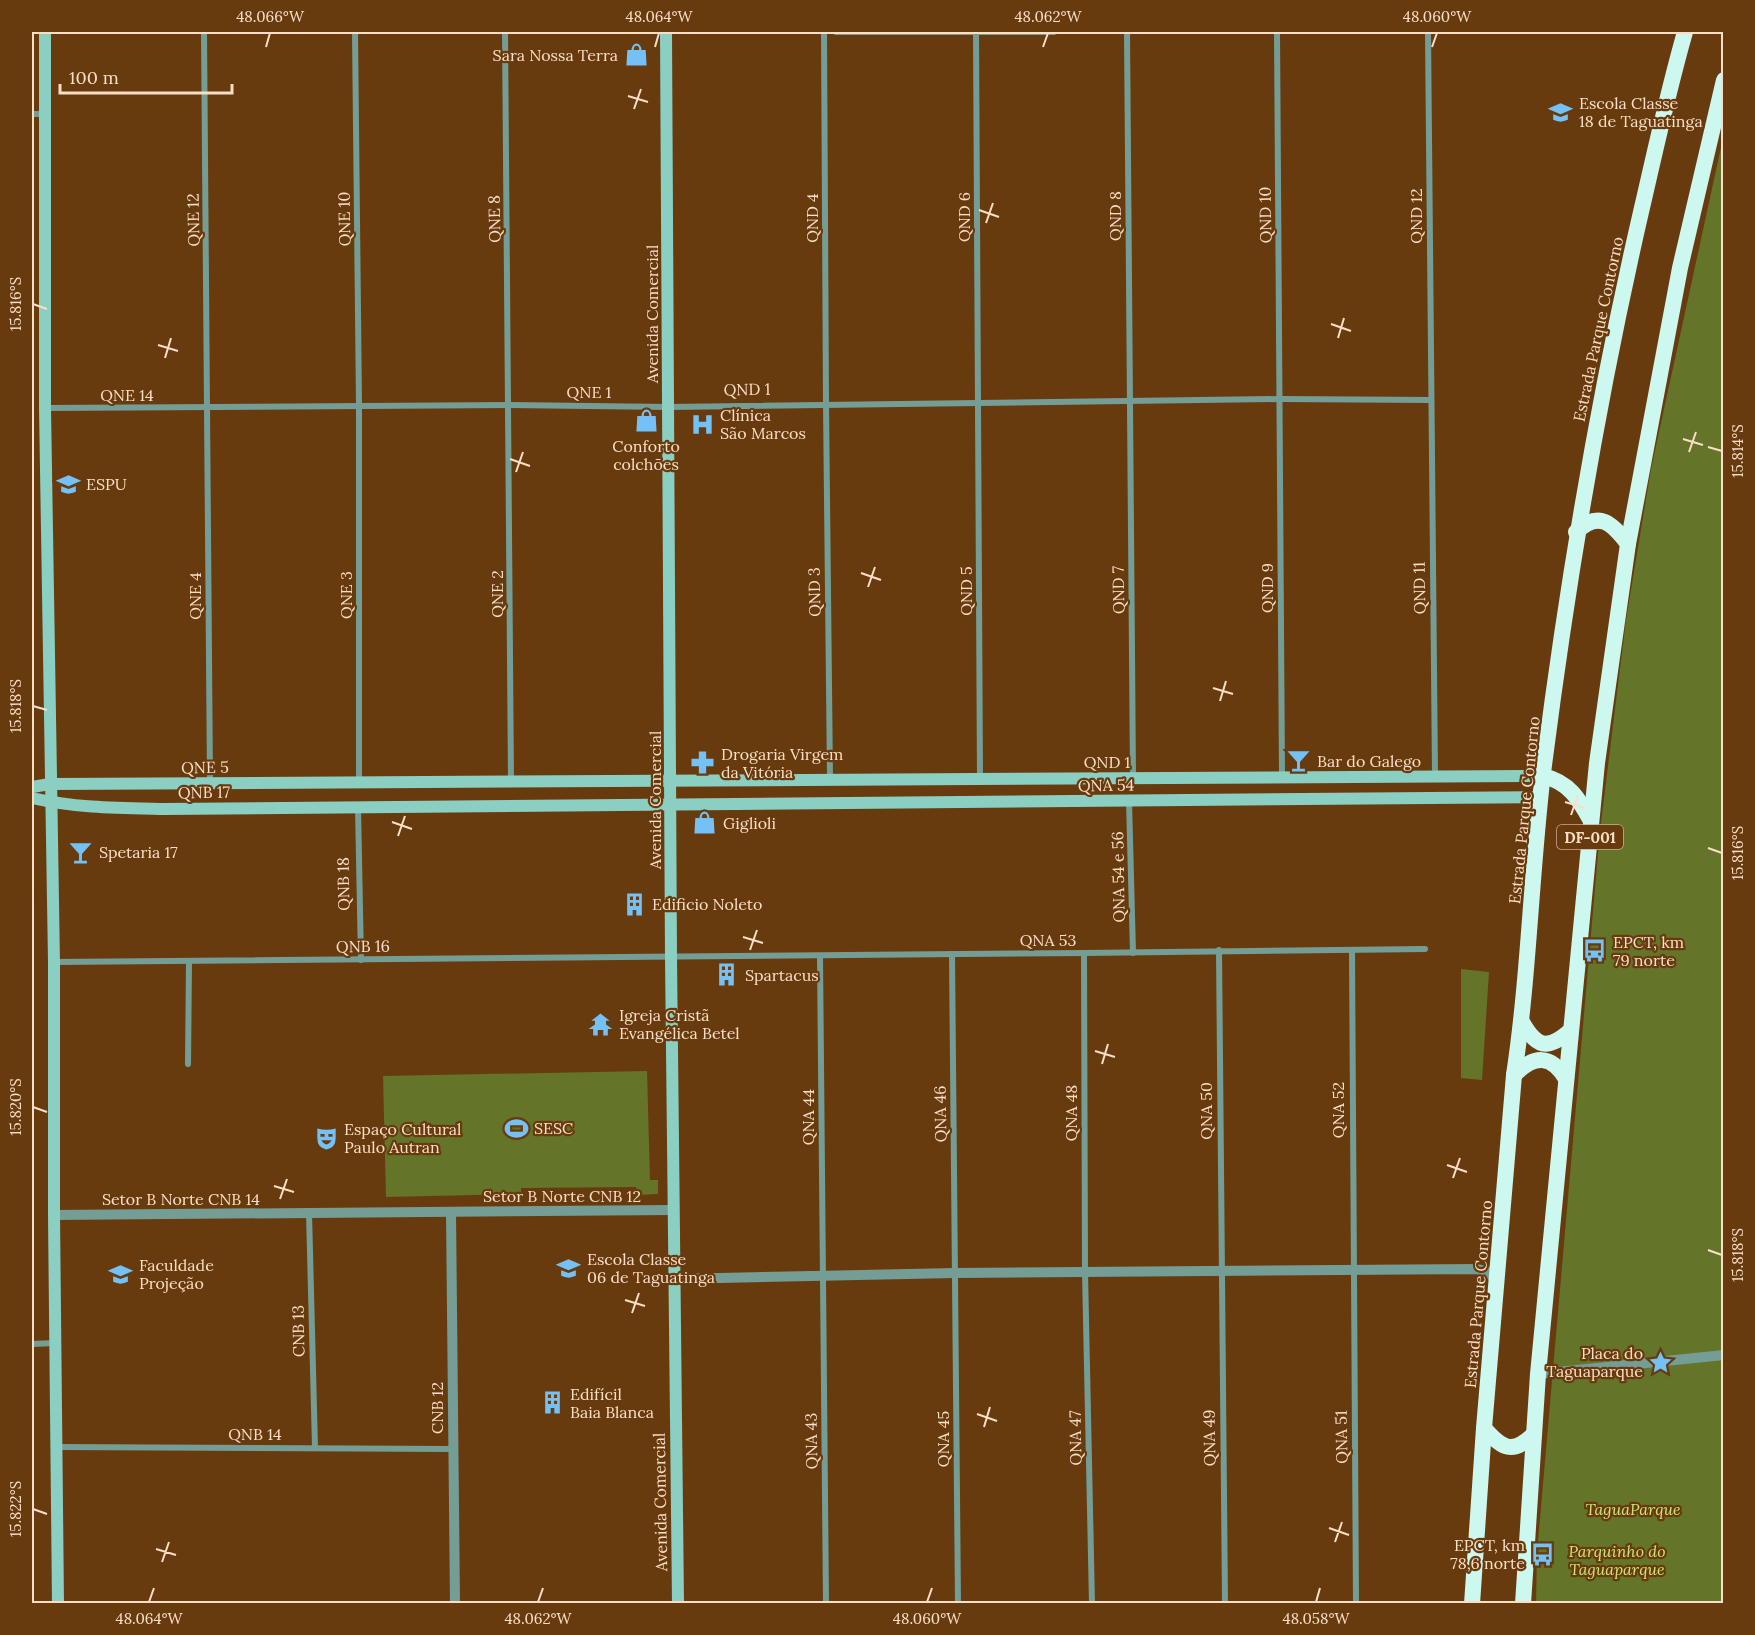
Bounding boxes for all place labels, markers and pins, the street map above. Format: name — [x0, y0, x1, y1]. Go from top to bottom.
shop icon: Sara Nossa Terra — [623, 42, 649, 68]
place label: Sara Nossa Terra — [493, 45, 618, 65]
place label: Escola Classe 18 de Taguatinga — [1579, 93, 1703, 131]
school or university icon: Escola Classe 18 de Taguatinga — [1548, 99, 1574, 125]
place label: Clínica São Marcos — [720, 405, 806, 443]
shop icon: Conforto colchões — [633, 408, 659, 434]
hospital icon: Clínica São Marcos — [689, 411, 715, 437]
place label: Conforto colchões — [612, 436, 680, 474]
school or university icon: ESPU — [55, 471, 81, 497]
place label: ESPU — [86, 474, 127, 494]
place label: Drogaria Virgem da Vitória — [721, 744, 843, 782]
bar icon: Bar do Galego — [1286, 748, 1312, 774]
pharmacy icon: Drogaria Virgem da Vitória — [690, 750, 716, 776]
place label: Bar do Galego — [1317, 751, 1421, 771]
shop icon: Giglioli — [692, 810, 718, 836]
place label: Giglioli — [723, 813, 776, 833]
bar icon: Spetaria 17 — [68, 839, 94, 865]
place label: Spetaria 17 — [99, 842, 178, 862]
building icon: Edificio Noleto — [621, 891, 647, 917]
place label: Edificio Noleto — [652, 894, 762, 914]
place label: EPCT, km 79 norte — [1613, 932, 1684, 970]
bus stop icon: EPCT, km 79 norte — [1582, 938, 1608, 964]
building icon: Spartacus — [714, 962, 740, 988]
place label: Spartacus — [745, 965, 819, 985]
place label: Igreja Cristã Evangélica Betel — [619, 1005, 740, 1043]
temple icon: Igreja Cristã Evangélica Betel — [588, 1011, 614, 1037]
sports icon: SESC — [503, 1115, 529, 1141]
place label: SESC — [534, 1118, 573, 1138]
place label: Espaço Cultural Paulo Autran — [344, 1119, 461, 1157]
theatre icon: Espaço Cultural Paulo Autran — [313, 1125, 339, 1151]
place label: Escola Classe 06 de Taguatinga — [587, 1249, 715, 1287]
place label: Faculdade Projeção — [139, 1255, 214, 1293]
school or university icon: Escola Classe 06 de Taguatinga — [556, 1255, 582, 1281]
school or university icon: Faculdade Projeção — [108, 1261, 134, 1287]
place label: Placa do Taguaparque — [1546, 1343, 1643, 1381]
place icon: Placa do Taguaparque — [1648, 1349, 1674, 1375]
place label: Edifícil Baia Blanca — [570, 1384, 654, 1422]
building icon: Edifícil Baia Blanca — [539, 1390, 565, 1416]
place label: EPCT, km 78,6 norte — [1450, 1535, 1525, 1573]
bus stop icon: EPCT, km 78,6 norte — [1530, 1541, 1556, 1567]

